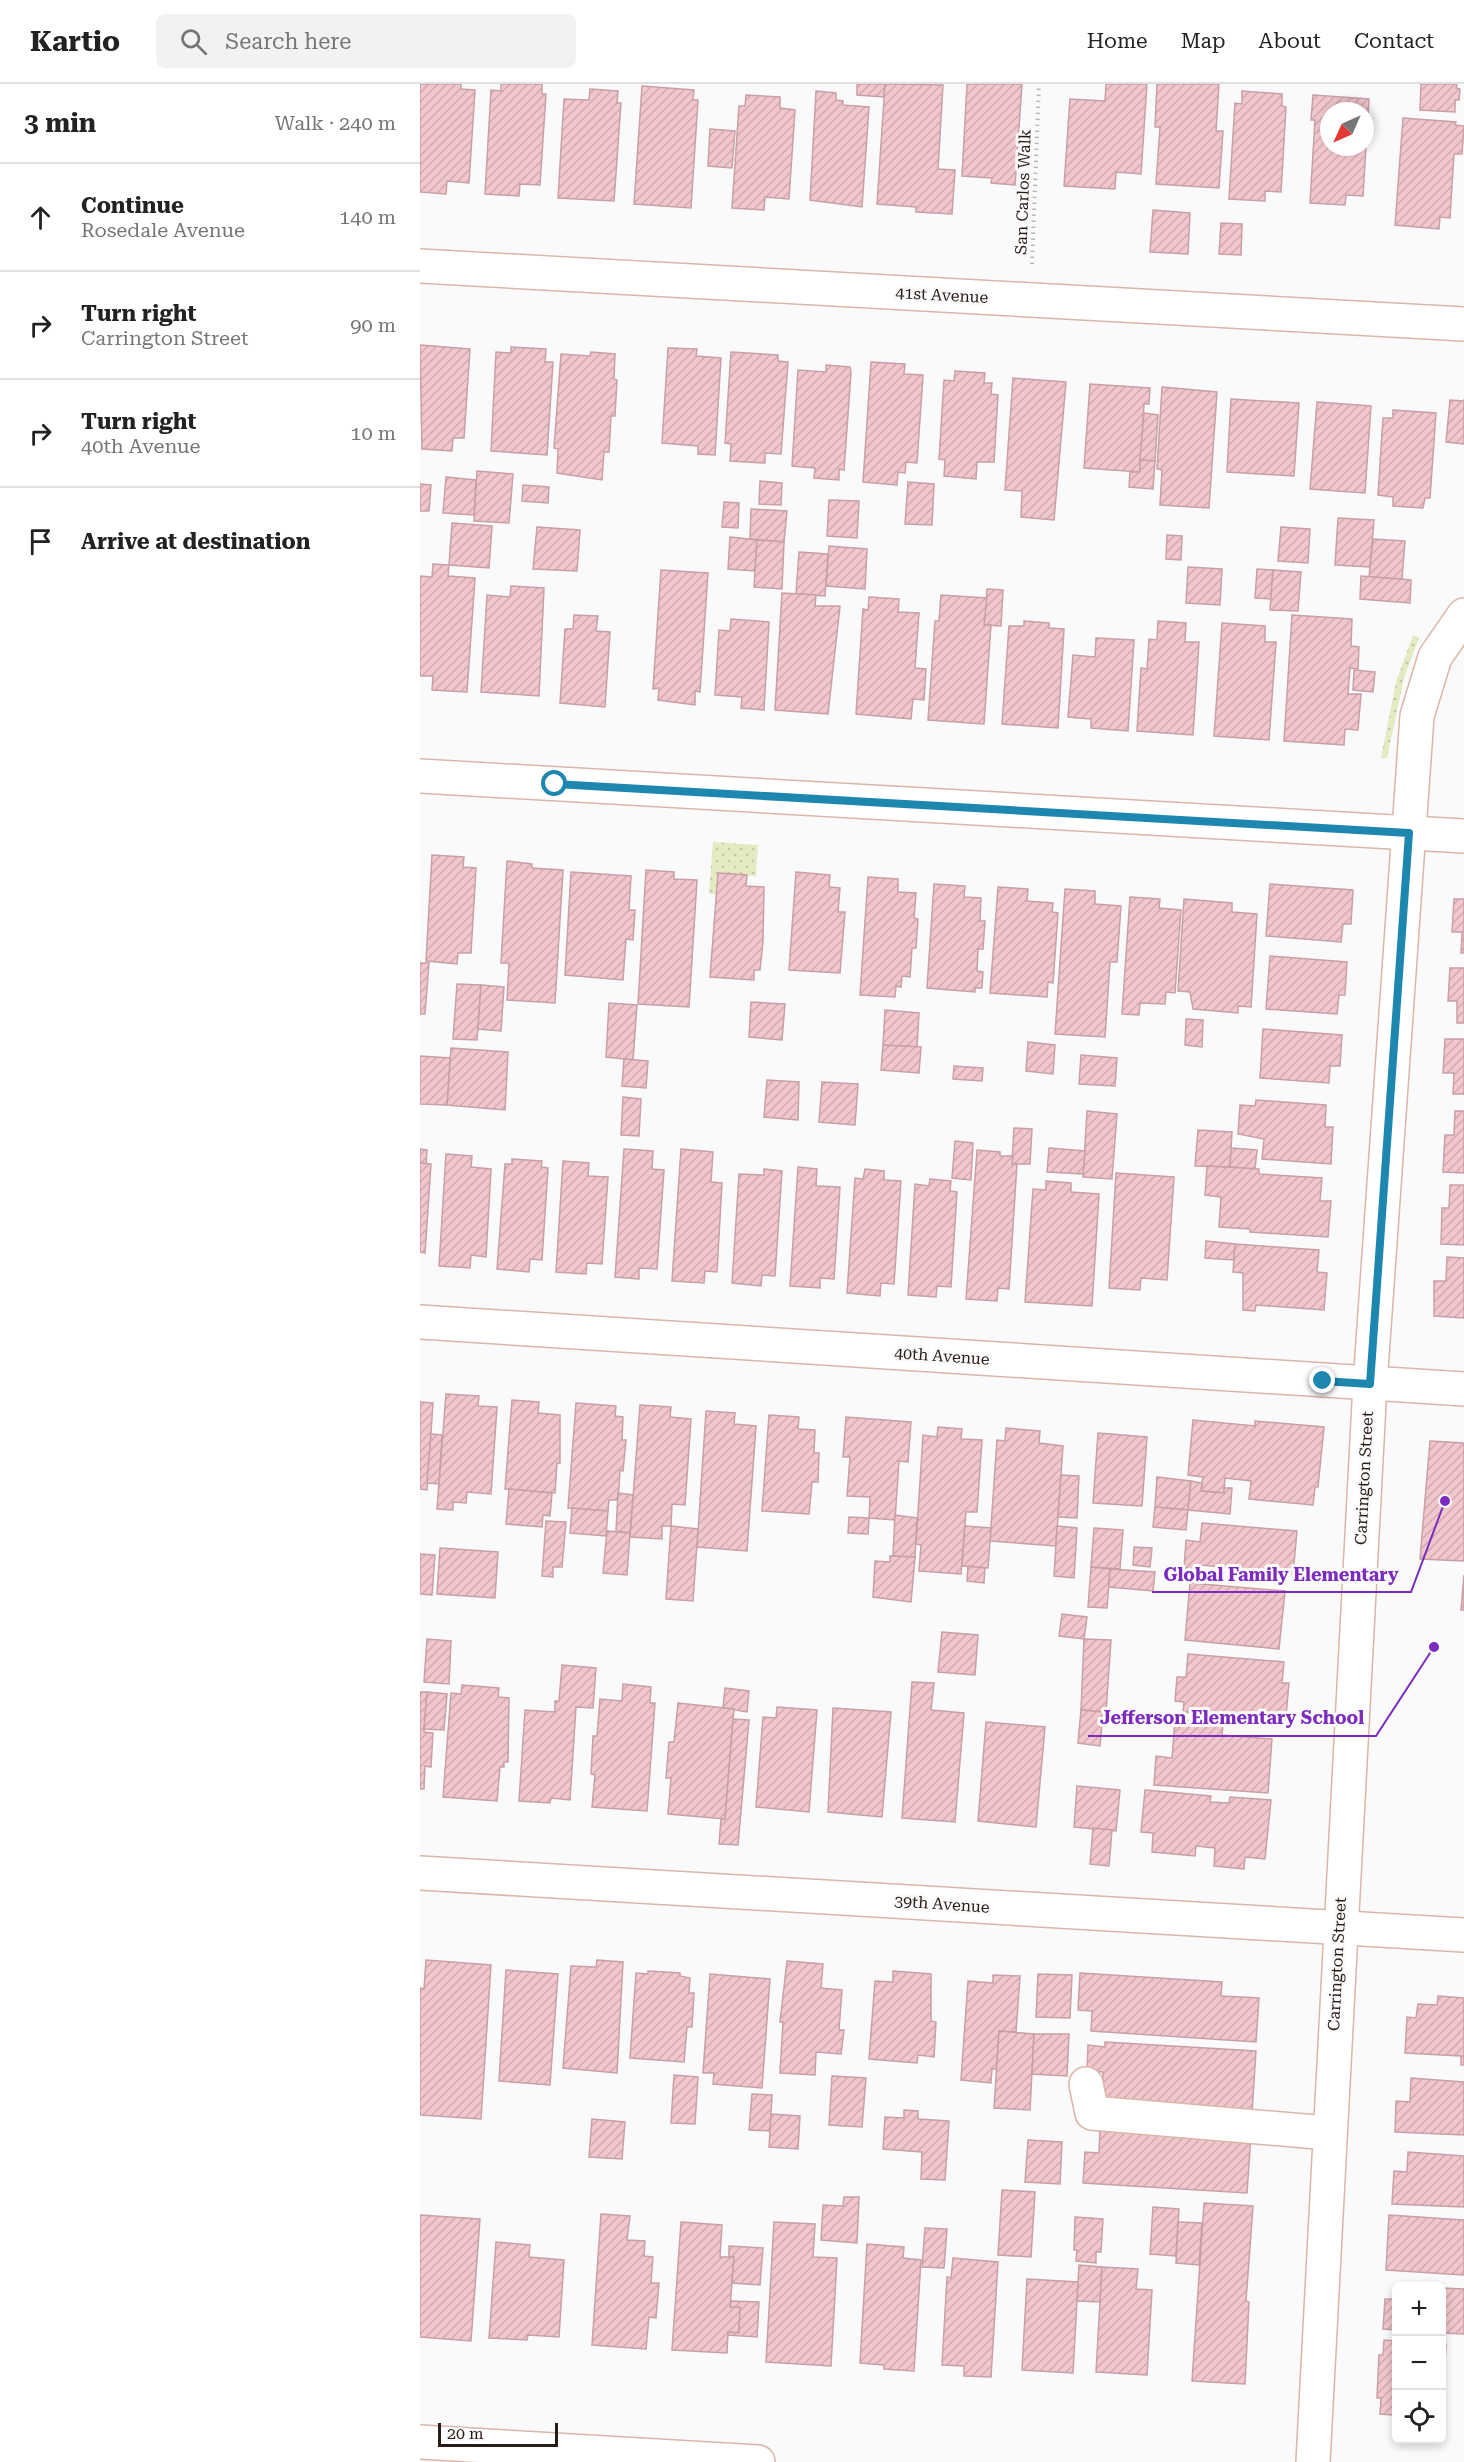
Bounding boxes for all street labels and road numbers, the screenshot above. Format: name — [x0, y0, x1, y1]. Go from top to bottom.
street label: San Carlos Walk — [1011, 129, 1035, 255]
street label: 41st Avenue — [895, 283, 989, 307]
street label: 40th Avenue — [894, 1343, 991, 1369]
street label: Carrington Street — [1351, 1411, 1377, 1545]
street label: 39th Avenue — [894, 1891, 991, 1917]
street label: Carrington Street — [1324, 1897, 1350, 2031]

